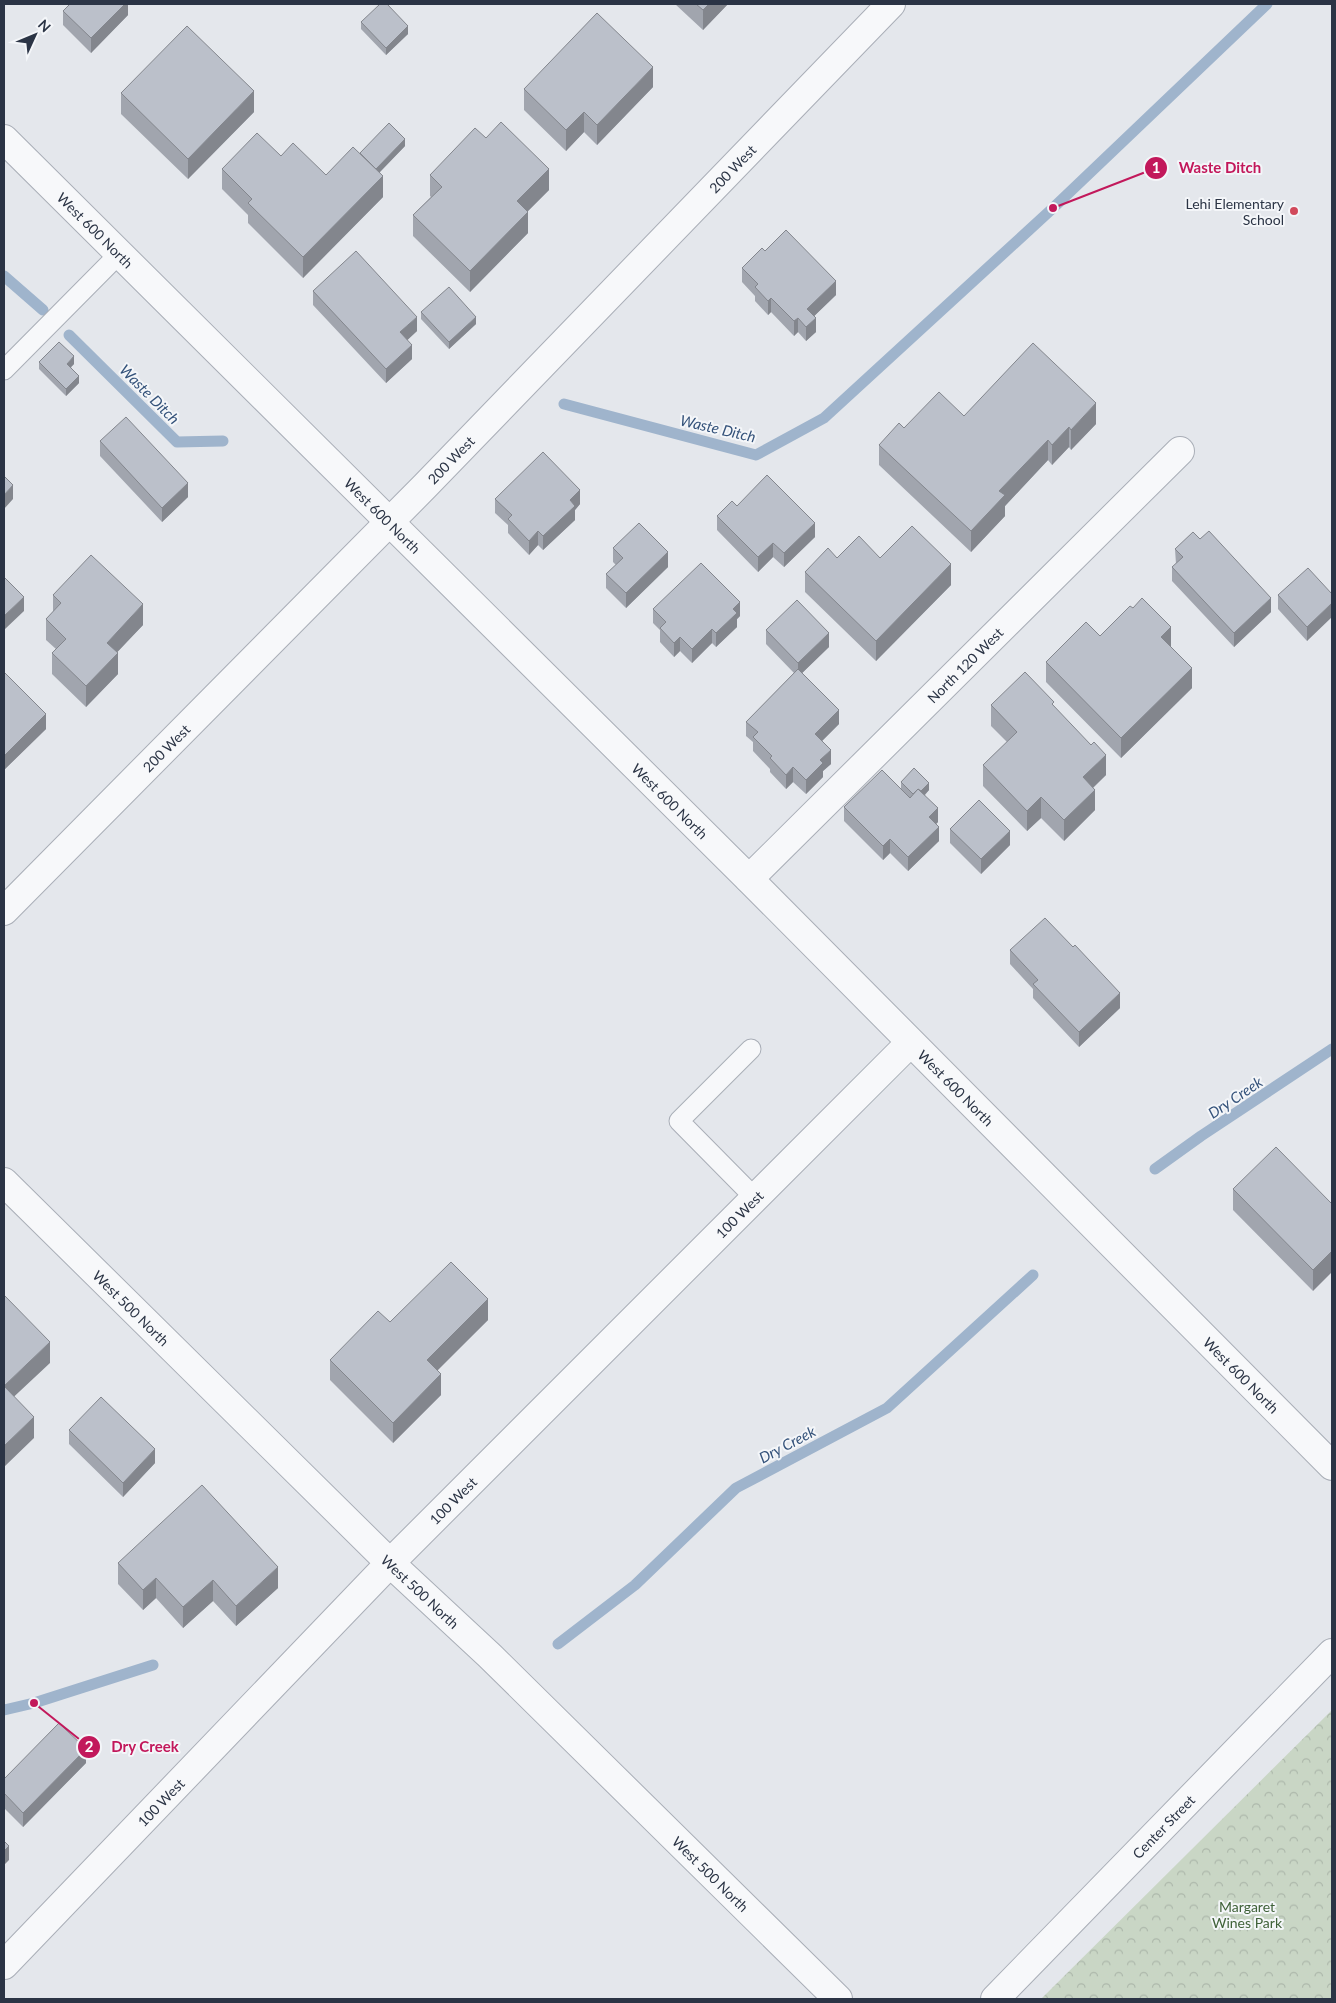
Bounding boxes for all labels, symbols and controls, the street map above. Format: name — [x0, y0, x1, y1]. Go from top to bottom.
north arrow — [10, 10, 60, 60]
text: N — [35, 16, 55, 35]
street label: 200 West — [705, 141, 759, 196]
callout: Waste Ditch — [1144, 153, 1271, 183]
text: 1 — [1152, 158, 1160, 176]
text: Waste Ditch — [1179, 158, 1261, 176]
street label: West 600 North — [54, 189, 137, 271]
place label: Lehi Elementary School — [1186, 195, 1285, 228]
marker: Lehi Elementary School — [1288, 205, 1300, 217]
water label: Waste Ditch — [116, 360, 184, 428]
water label: Waste Ditch — [679, 411, 758, 445]
street label: 200 West — [424, 432, 478, 487]
street label: West 600 North — [341, 474, 424, 557]
street label: North 120 West — [923, 624, 1006, 706]
street label: 200 West — [139, 720, 193, 775]
street label: West 600 North — [629, 759, 712, 842]
street label: West 600 North — [915, 1046, 997, 1129]
water label: Dry Creek — [1204, 1072, 1266, 1122]
street label: 100 West — [712, 1187, 766, 1241]
street label: West 500 North — [90, 1267, 173, 1349]
street label: West 600 North — [1200, 1333, 1283, 1416]
water label: Dry Creek — [756, 1421, 819, 1466]
street label: 100 West — [425, 1473, 480, 1528]
street label: West 500 North — [378, 1551, 463, 1632]
callout: Dry Creek — [76, 1732, 189, 1762]
text: 2 — [85, 1737, 94, 1755]
text: Dry Creek — [111, 1737, 180, 1755]
street label: 100 West — [134, 1774, 187, 1830]
street label: Center Street — [1128, 1791, 1198, 1862]
street label: West 500 North — [669, 1832, 752, 1915]
park label: Margaret Wines Park — [1212, 1898, 1283, 1931]

